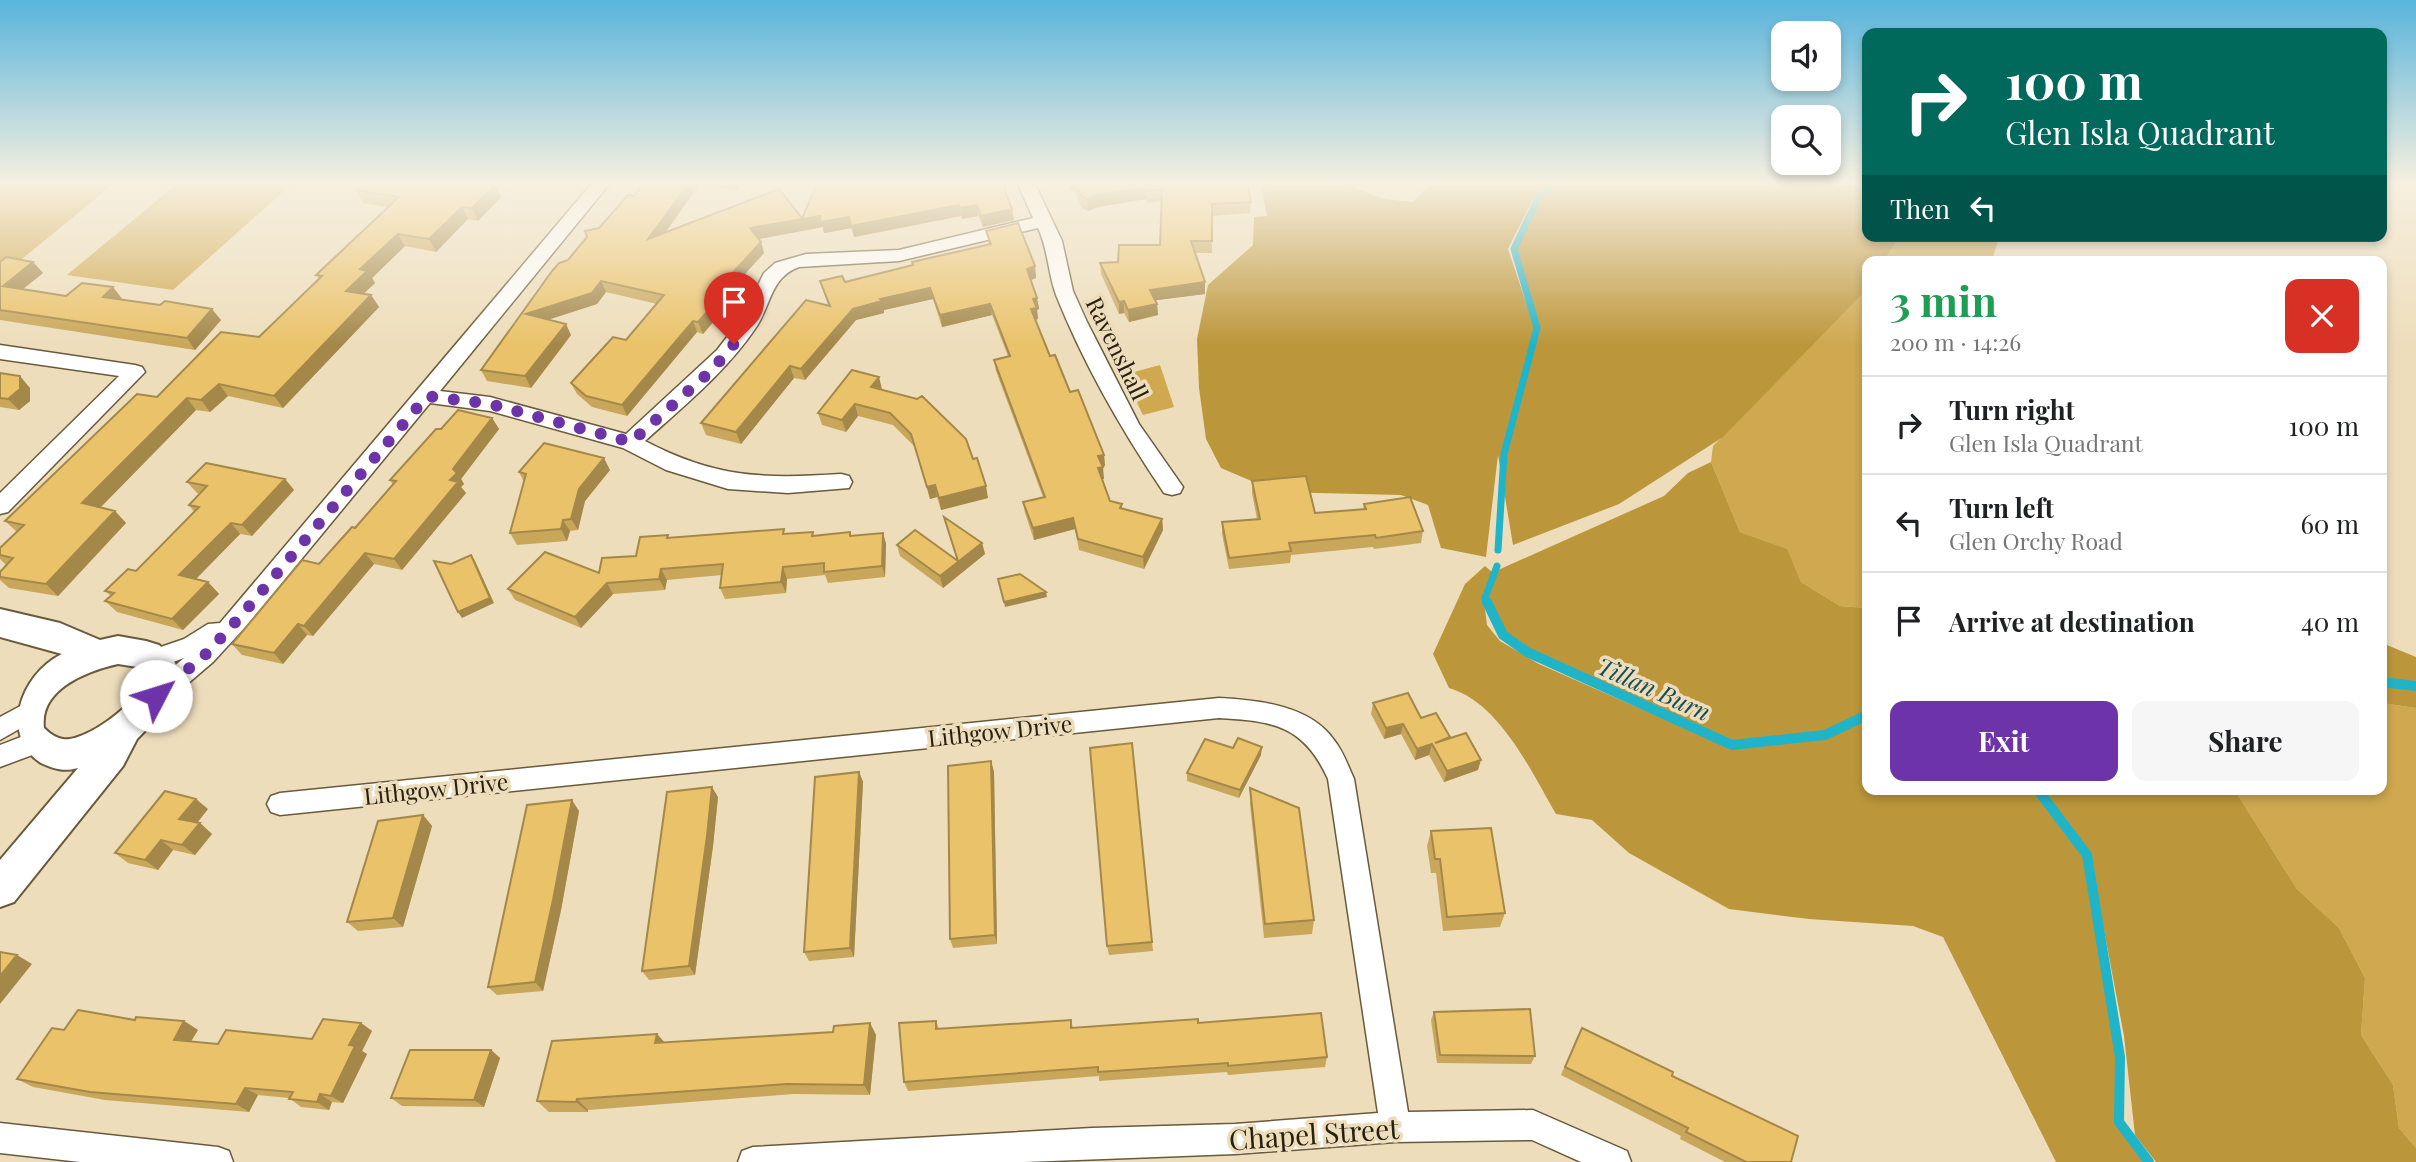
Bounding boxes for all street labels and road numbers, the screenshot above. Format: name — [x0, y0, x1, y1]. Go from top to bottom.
street label: Ravenshall — [1080, 291, 1156, 405]
street label: Lithgow Drive — [926, 707, 1074, 753]
street label: Lithgow Drive — [362, 765, 510, 811]
street label: Chapel Street — [1228, 1109, 1401, 1157]

